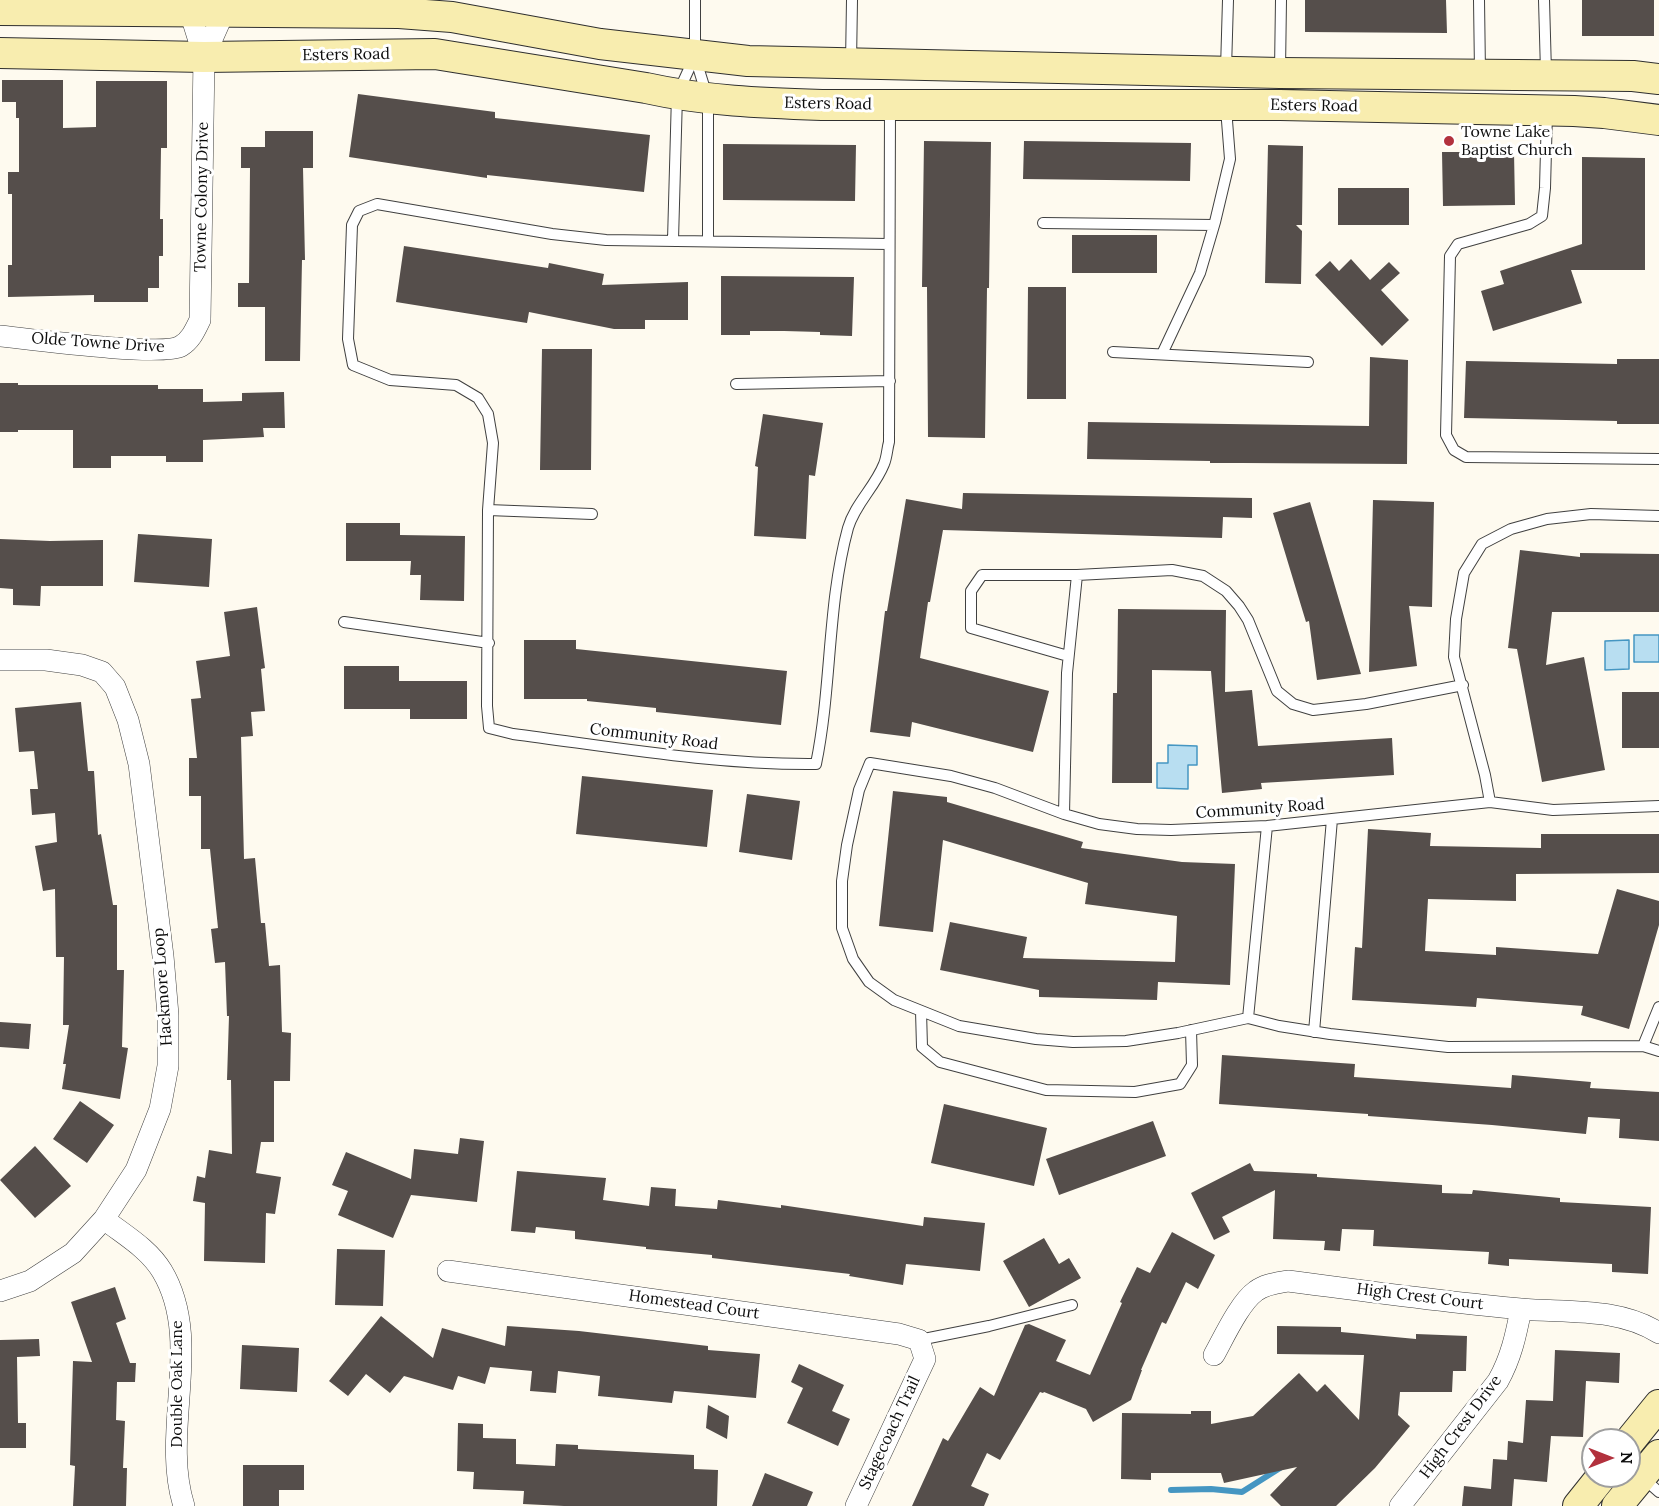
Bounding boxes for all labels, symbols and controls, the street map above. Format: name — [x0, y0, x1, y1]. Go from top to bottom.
street label: Esters Road — [302, 45, 390, 65]
street label: Esters Road — [784, 94, 872, 114]
street label: Esters Road — [1270, 96, 1358, 116]
street label: Towne Colony Drive — [191, 122, 213, 272]
place label: Towne Lake Baptist Church — [1461, 122, 1572, 160]
marker: Towne Lake Baptist Church — [1442, 134, 1456, 148]
street label: Olde Towne Drive — [31, 329, 165, 357]
street label: Community Road — [589, 720, 719, 754]
street label: Community Road — [1195, 795, 1325, 823]
street label: Hackmore Loop — [149, 927, 177, 1047]
street label: High Crest Court — [1355, 1280, 1485, 1314]
street label: Homestead Court — [627, 1286, 761, 1324]
street label: Double Oak Lane — [167, 1320, 187, 1448]
street label: High Crest Drive — [1416, 1372, 1506, 1482]
street label: Stagecoach Trail — [855, 1373, 925, 1493]
north arrow — [1581, 1428, 1641, 1488]
text: N — [1617, 1452, 1637, 1464]

